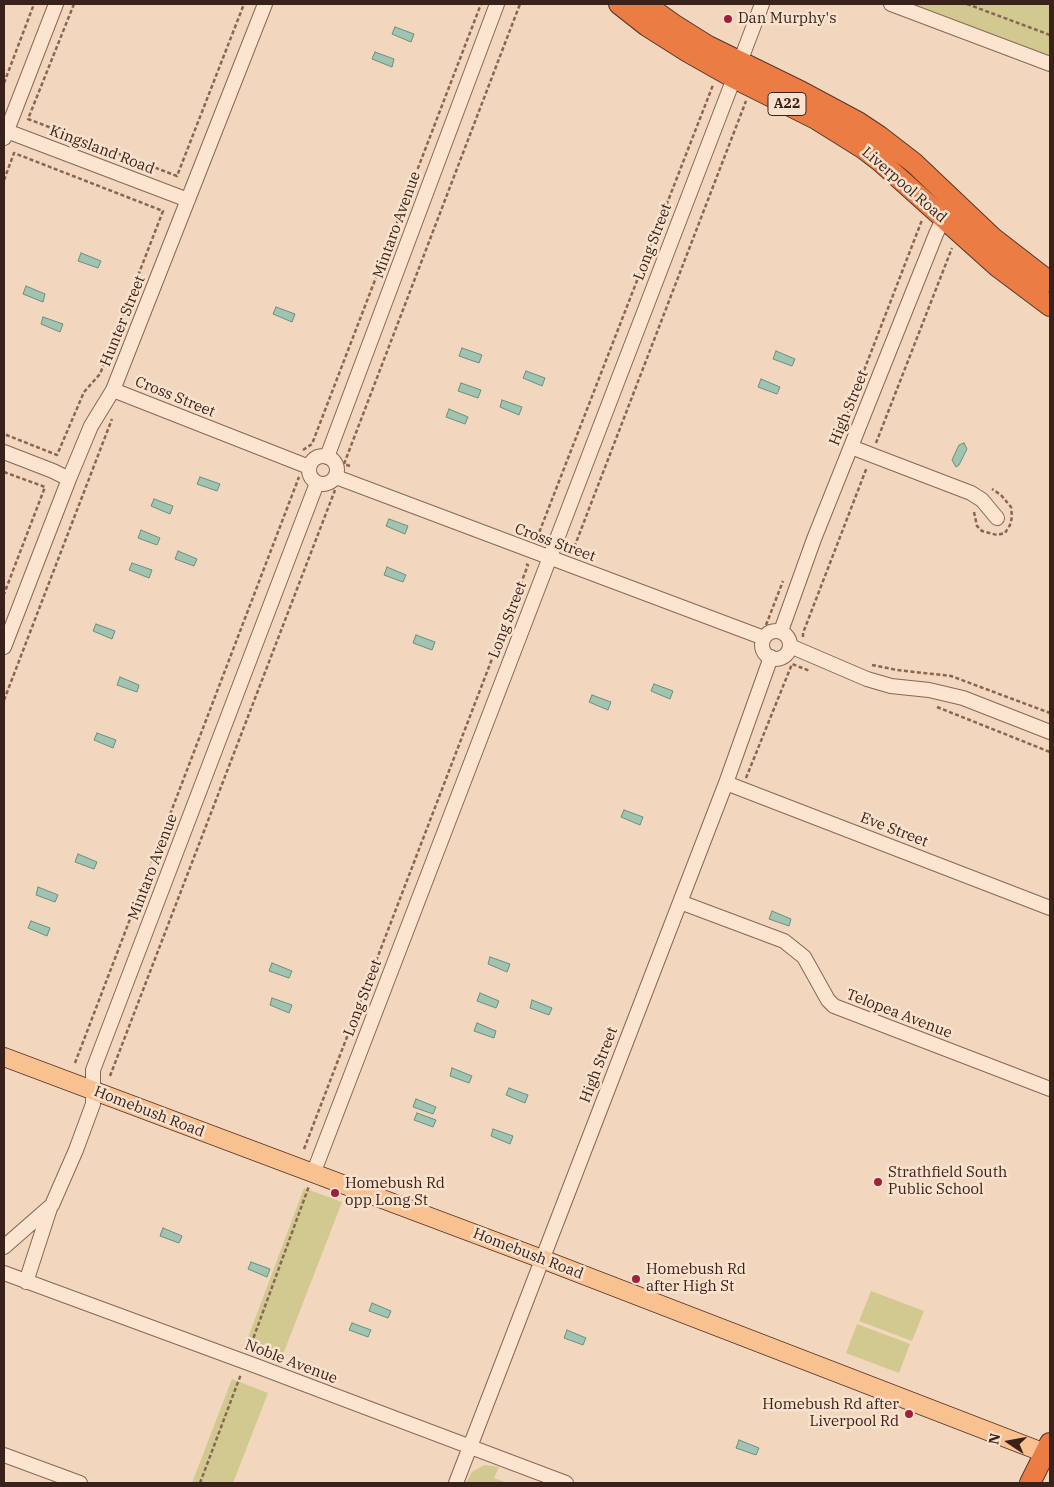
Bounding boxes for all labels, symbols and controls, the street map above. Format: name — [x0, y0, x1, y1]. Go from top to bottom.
place label: Dan Murphy's — [738, 10, 836, 28]
marker: Dan Murphy's — [722, 13, 734, 25]
road number: A22 — [768, 92, 806, 116]
street label: Kingsland Road — [47, 122, 157, 178]
street label: Liverpool Road — [858, 143, 950, 227]
street label: Mintaro Avenue — [369, 169, 425, 281]
street label: Long Street — [630, 201, 676, 283]
street label: Hunter Street — [97, 273, 149, 369]
street label: High Street — [826, 368, 872, 448]
street label: Cross Street — [132, 373, 218, 421]
street label: Cross Street — [512, 520, 598, 566]
street label: Long Street — [485, 579, 531, 661]
street label: Eve Street — [858, 809, 930, 851]
street label: Mintaro Avenue — [124, 811, 182, 923]
street label: Long Street — [340, 957, 386, 1039]
street label: Telopea Avenue — [843, 986, 955, 1042]
street label: High Street — [576, 1025, 622, 1105]
street label: Homebush Road — [91, 1083, 207, 1141]
place label: Strathfield South Public School — [888, 1164, 1007, 1199]
place label: Homebush Rd opp Long St — [345, 1175, 445, 1210]
marker: Strathfield South Public School — [872, 1176, 884, 1188]
marker: Homebush Rd opp Long St — [329, 1187, 341, 1199]
street label: Homebush Road — [470, 1225, 586, 1283]
place label: Homebush Rd after High St — [646, 1261, 746, 1296]
marker: Homebush Rd after High St — [630, 1273, 642, 1285]
street label: Noble Avenue — [242, 1336, 340, 1388]
place label: Homebush Rd after Liverpool Rd — [762, 1396, 899, 1431]
marker: Homebush Rd after Liverpool Rd — [903, 1408, 915, 1420]
north arrow — [984, 1417, 1034, 1467]
text: N — [984, 1432, 1004, 1446]

